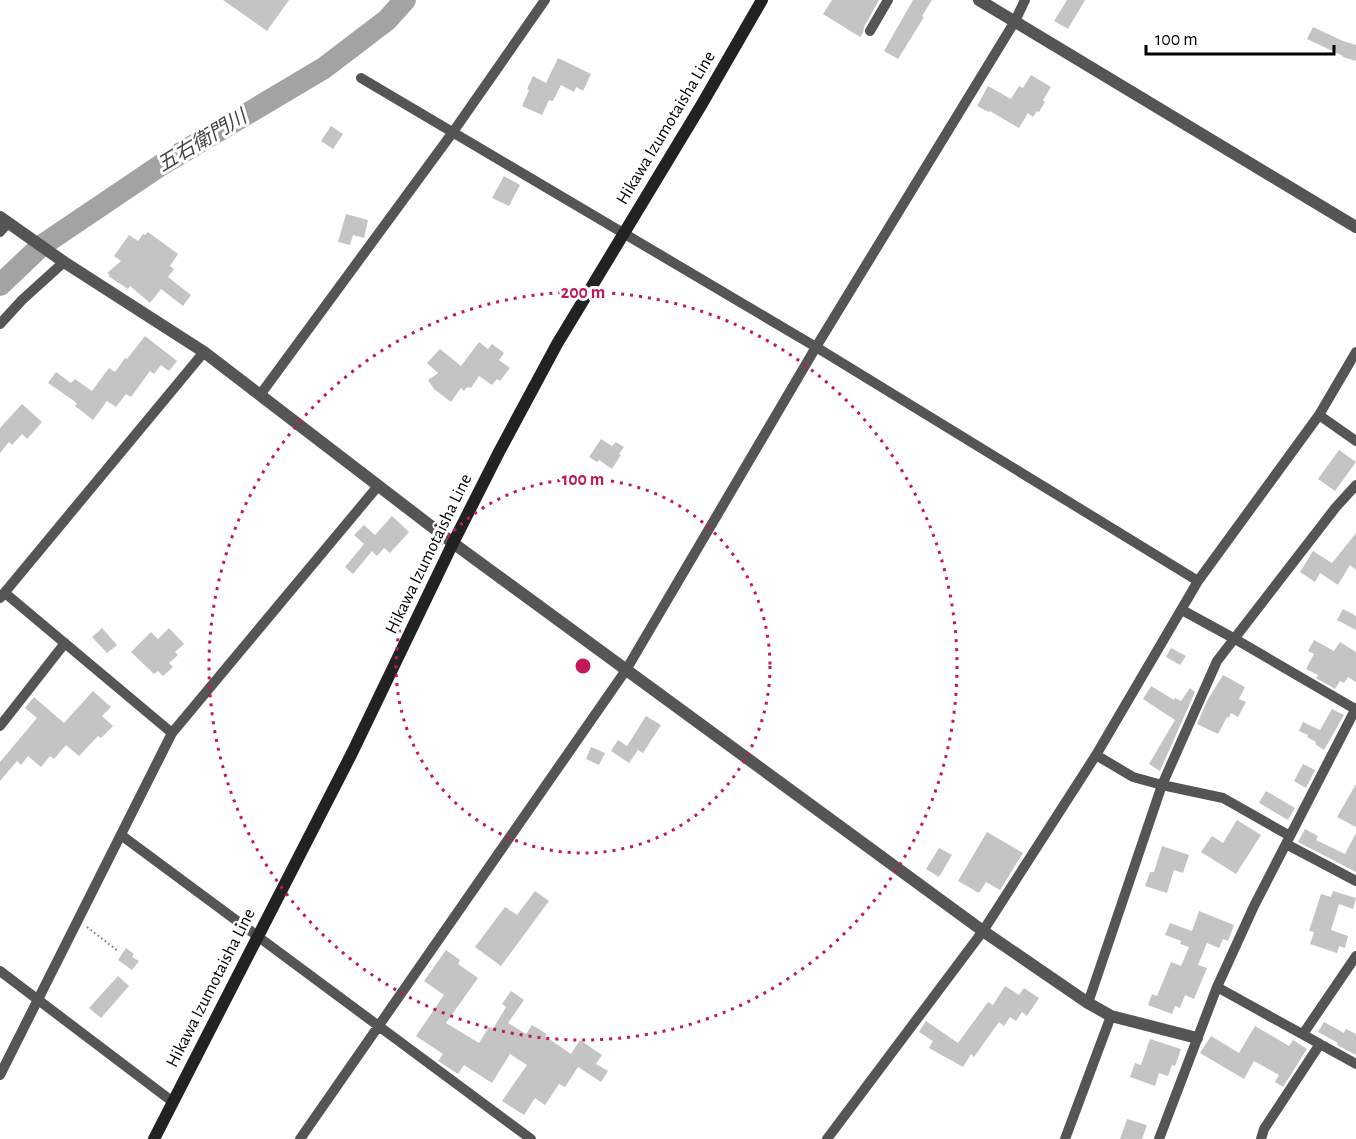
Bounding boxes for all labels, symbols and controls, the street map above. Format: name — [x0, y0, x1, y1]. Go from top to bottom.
scale bar — [1146, 18, 1334, 56]
text: 100 m — [1155, 31, 1198, 49]
street label: Hikawa Izumotaisha Line — [613, 48, 719, 208]
water label: 五右衛門川 — [153, 105, 252, 175]
text: 200 m — [561, 284, 605, 302]
street label: Hikawa Izumotaisha Line — [382, 471, 476, 637]
text: 100 m — [562, 471, 604, 489]
centre of rings — [573, 656, 593, 676]
street label: Hikawa Izumotaisha Line — [163, 906, 259, 1070]

